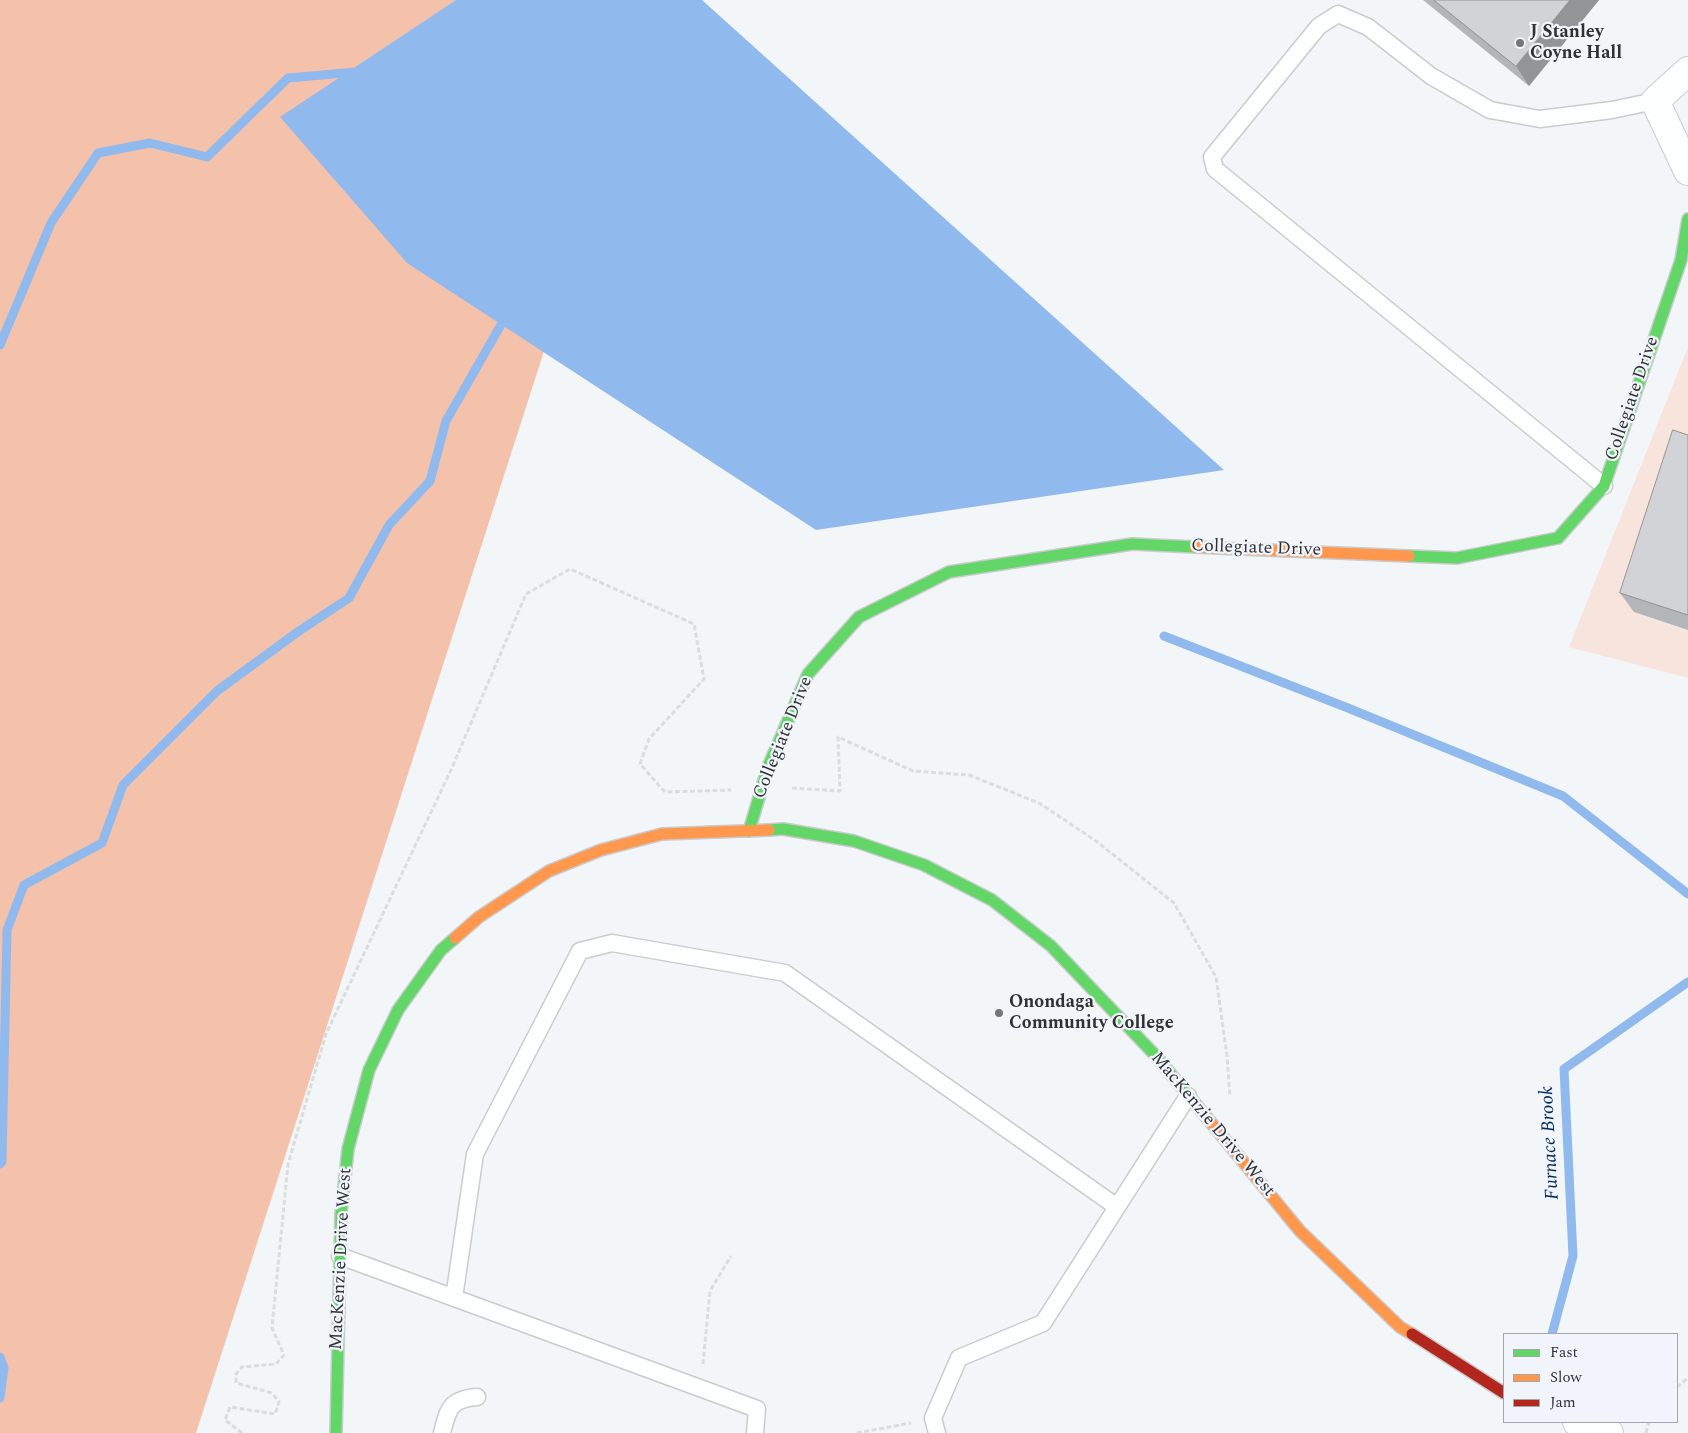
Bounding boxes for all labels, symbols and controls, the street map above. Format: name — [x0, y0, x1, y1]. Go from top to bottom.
place label: J Stanley Coyne Hall — [1530, 22, 1622, 64]
marker: J Stanley Coyne Hall — [1514, 37, 1526, 49]
street label: Collegiate Drive — [1602, 334, 1664, 464]
street label: Collegiate Drive — [1191, 536, 1321, 562]
street label: Collegiate Drive — [750, 674, 818, 802]
place label: Onondaga Community College — [1009, 992, 1174, 1034]
marker: Onondaga Community College — [993, 1007, 1005, 1019]
street label: MacKenzie Drive West — [1145, 1048, 1279, 1202]
water label: Furnace Brook — [1537, 1086, 1565, 1200]
street label: MacKenzie Drive West — [326, 1167, 358, 1351]
legend — [1503, 1333, 1678, 1423]
text: Fast — [1550, 1341, 1578, 1364]
text: Slow — [1550, 1366, 1582, 1389]
text: Jam — [1550, 1391, 1576, 1414]

